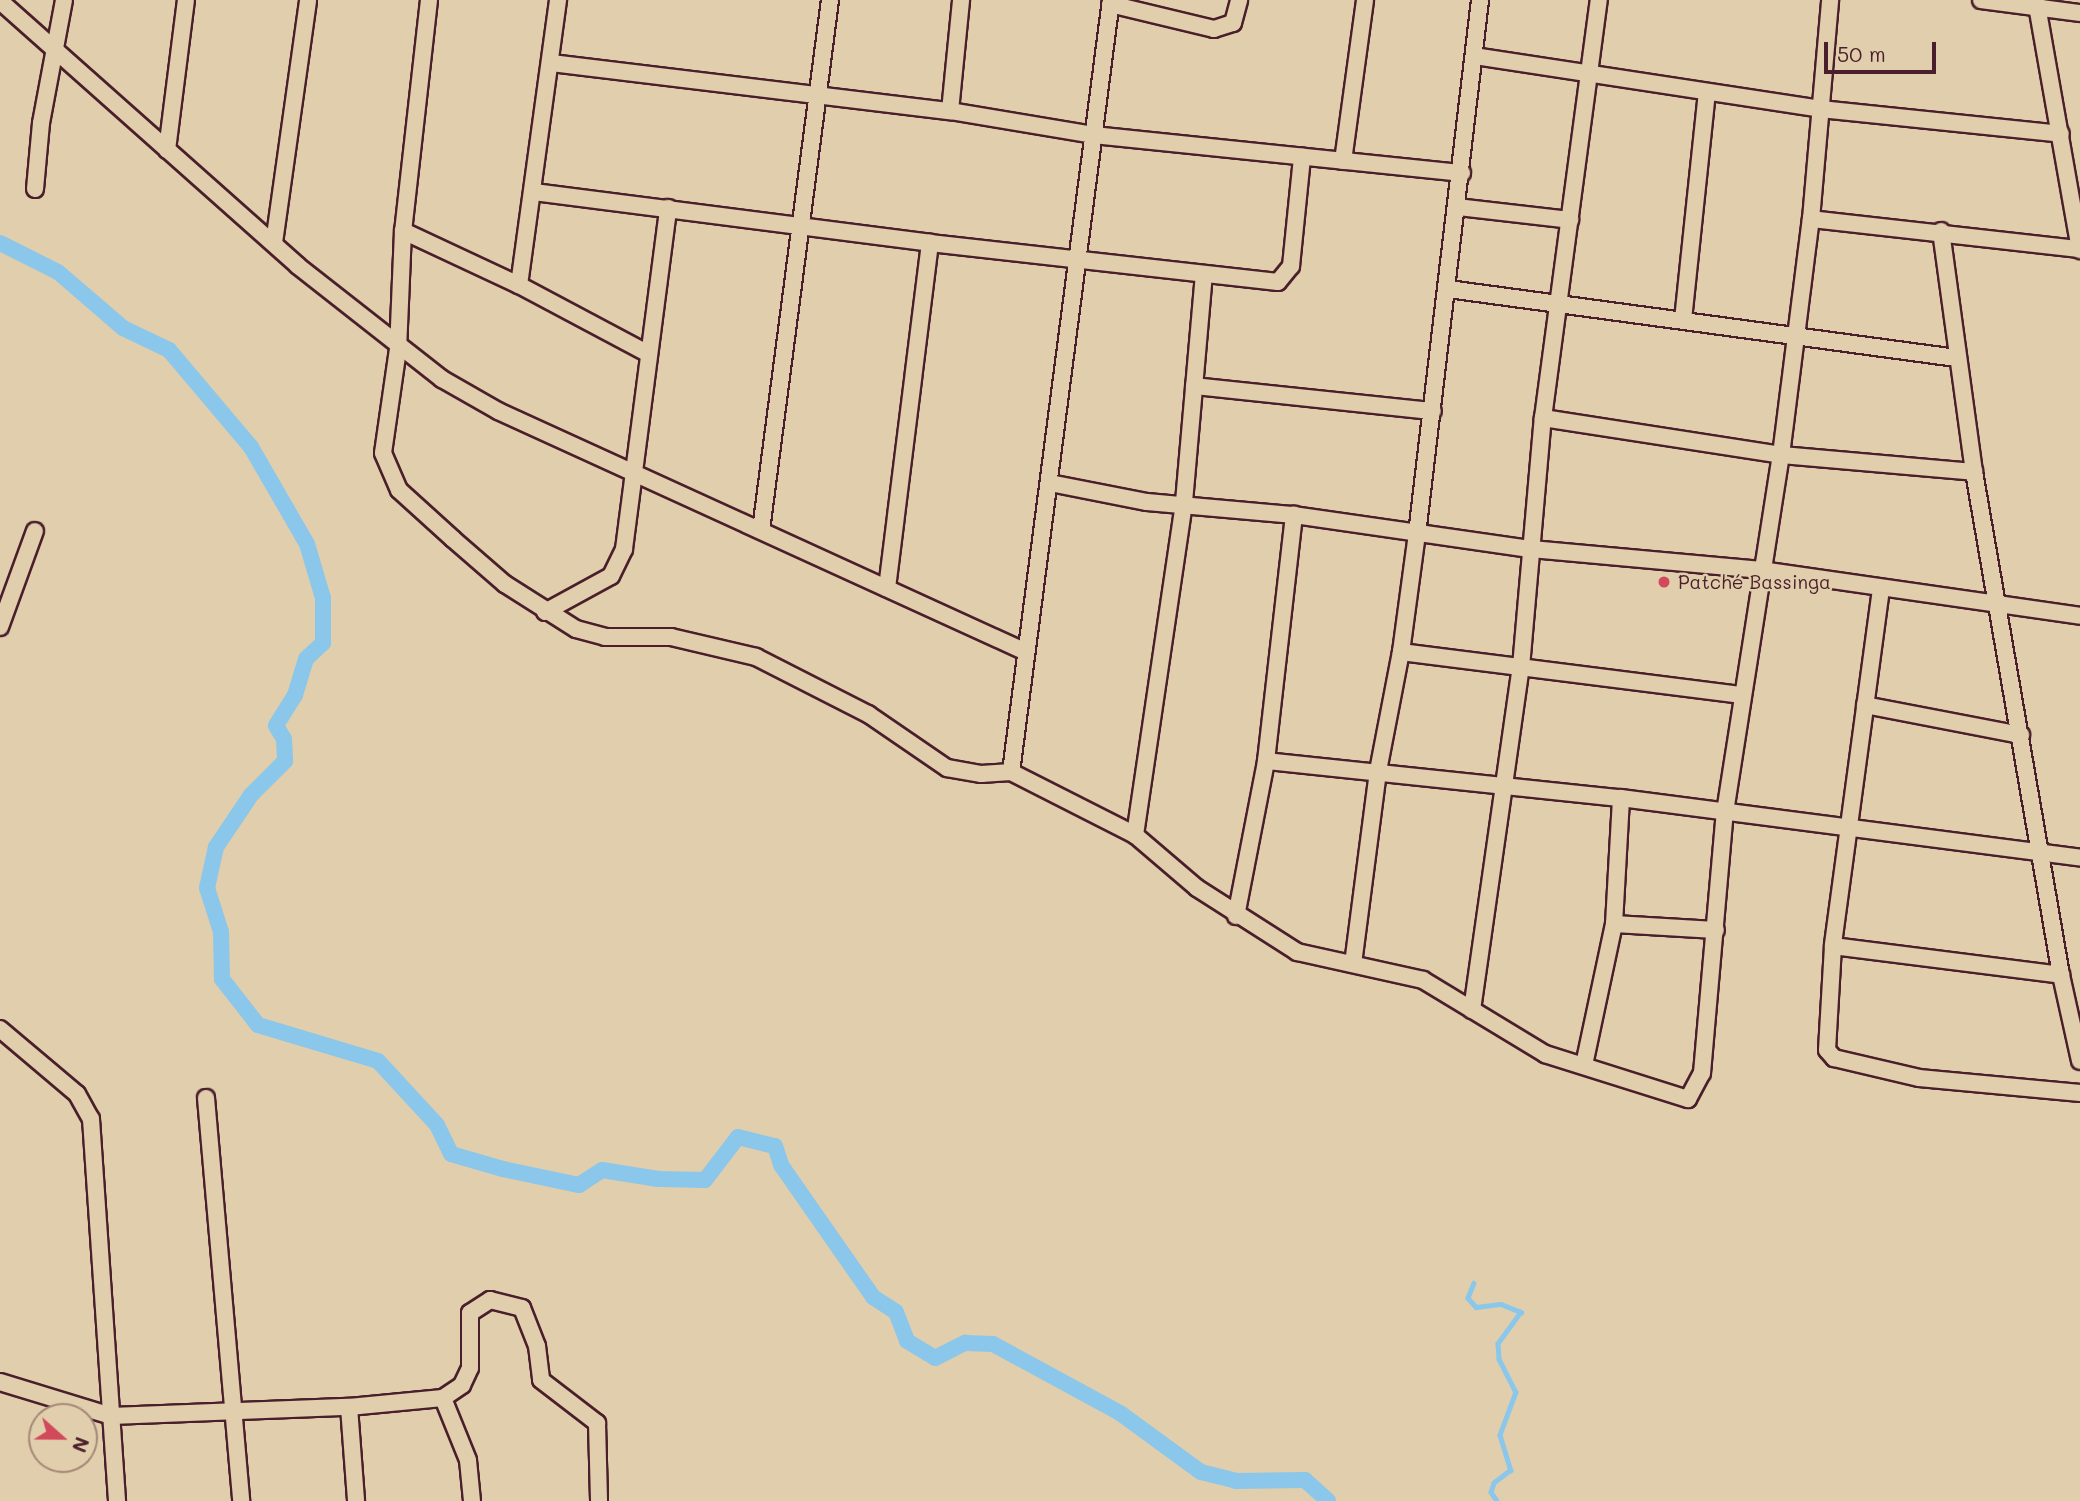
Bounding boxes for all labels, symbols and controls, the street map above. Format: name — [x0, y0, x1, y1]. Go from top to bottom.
scale bar — [1828, 28, 1940, 72]
text: 50 m — [1837, 40, 1886, 67]
place label: Patché Bassinga — [1678, 571, 1831, 593]
marker: Patché Bassinga — [1656, 574, 1672, 590]
north arrow — [28, 1403, 98, 1473]
text: N — [67, 1434, 95, 1456]

